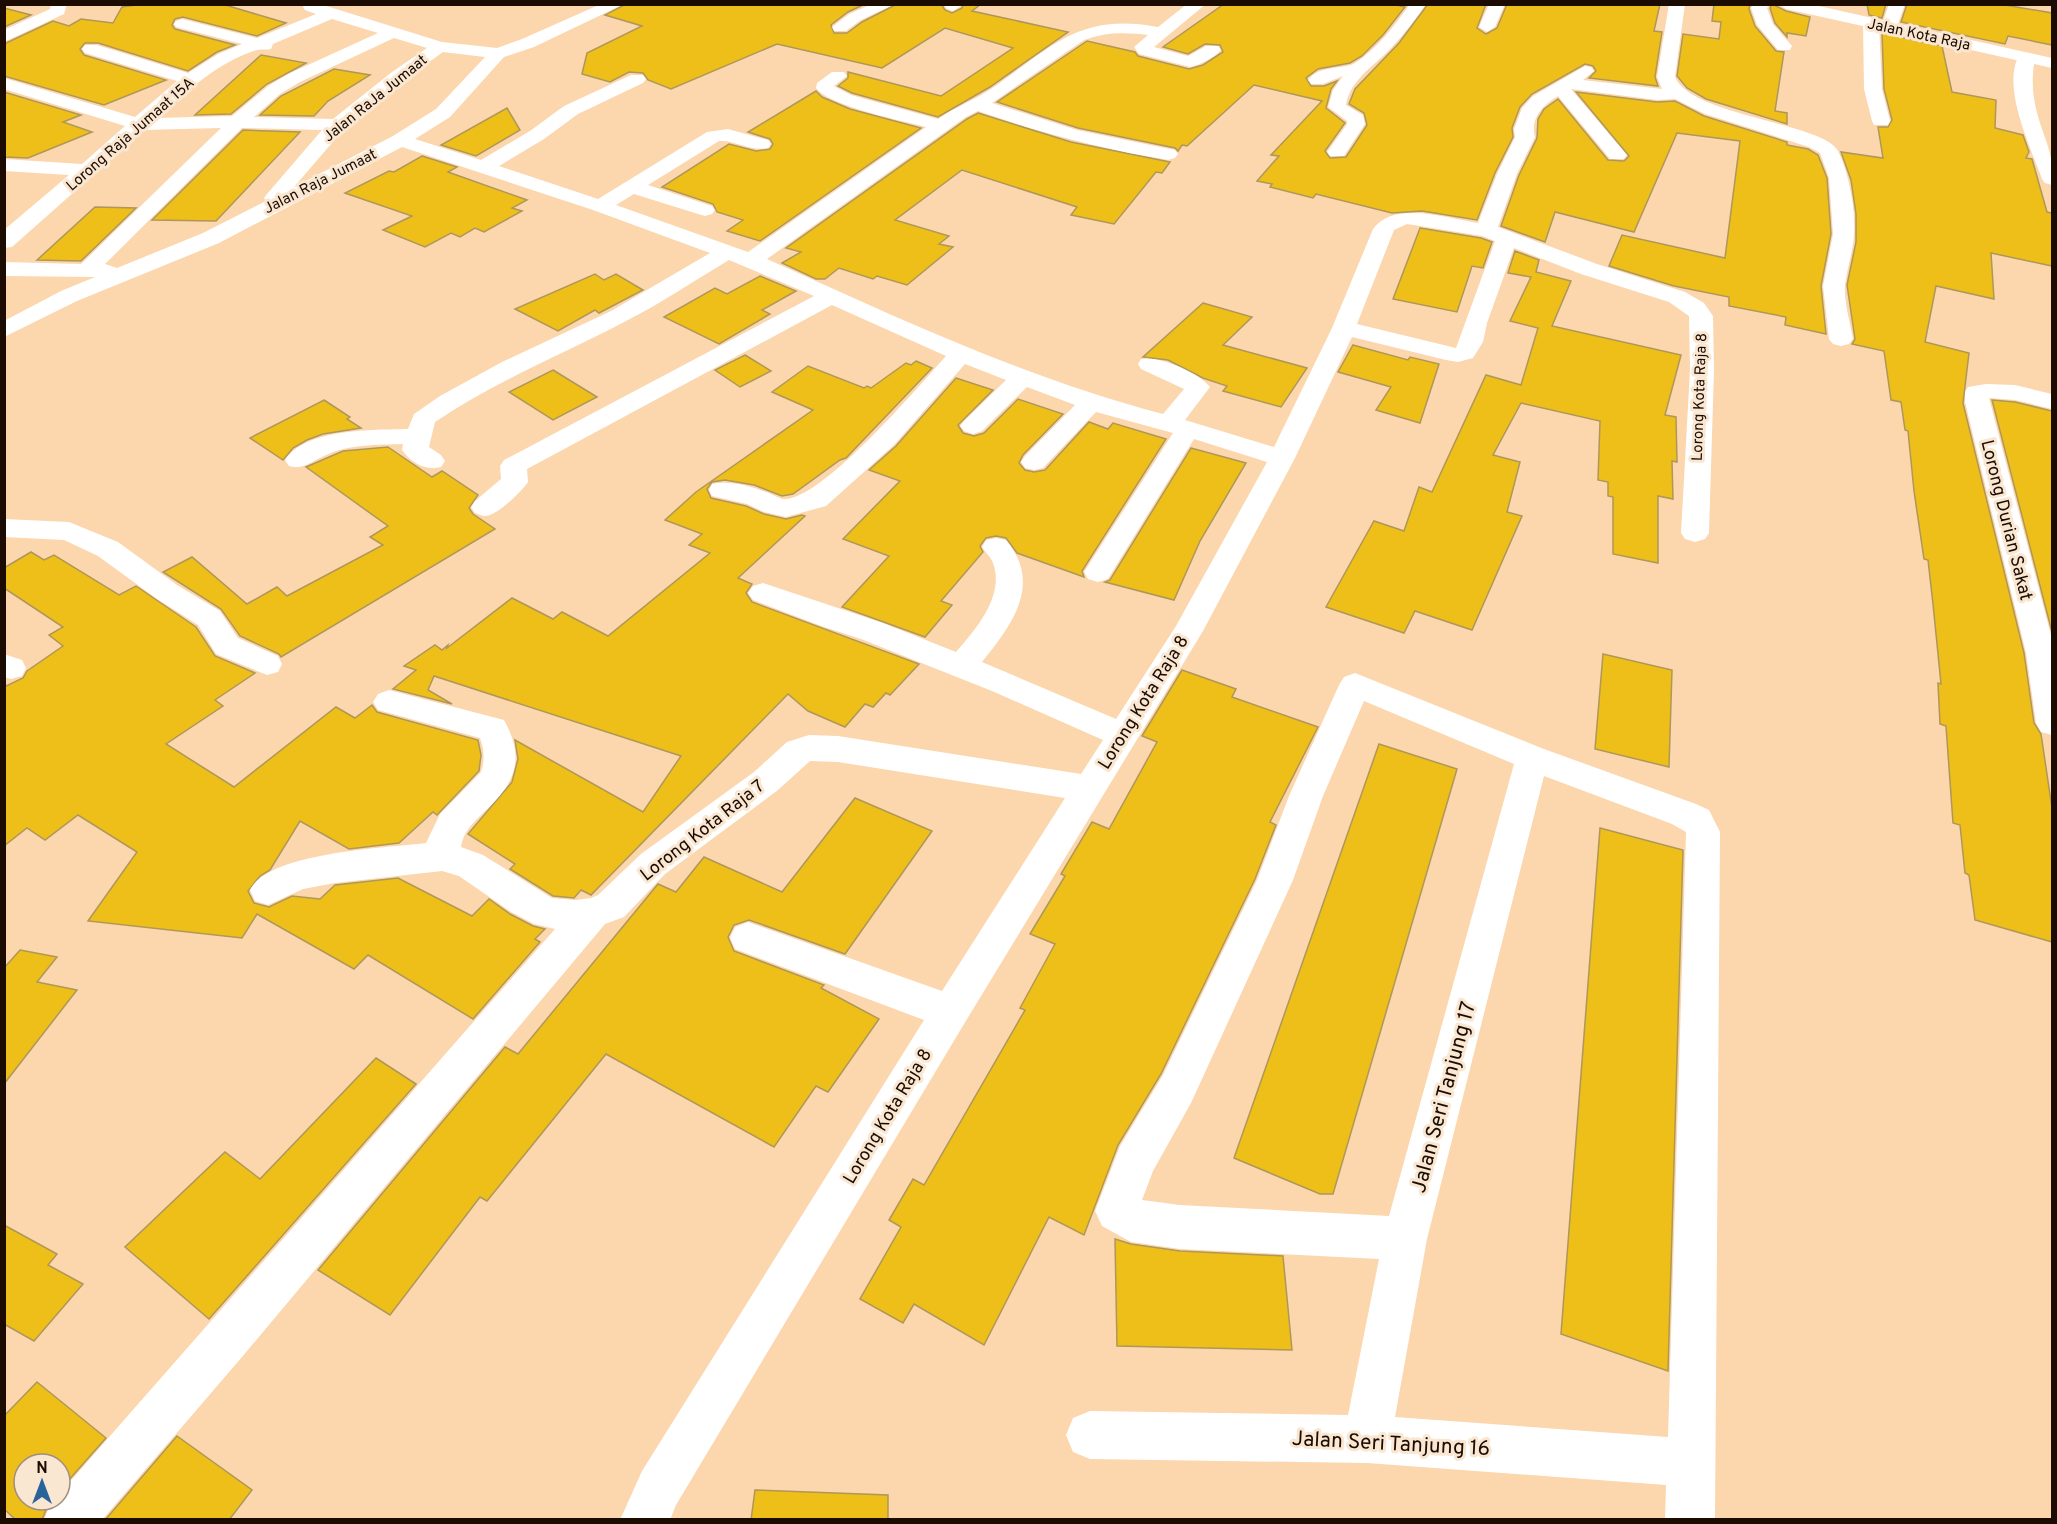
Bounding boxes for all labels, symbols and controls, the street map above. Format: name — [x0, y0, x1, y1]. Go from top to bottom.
street label: Jalan Kota Raja — [1866, 15, 1972, 56]
street label: Jalan RaJa Jumaat — [320, 51, 432, 147]
street label: Lorong Raja Jumaat 15A — [63, 74, 199, 196]
street label: Jalan Raja Jumaat — [261, 146, 380, 219]
street label: Lorong Kota Raja 8 — [1689, 333, 1712, 462]
street label: Lorong Durian Sakat — [1974, 438, 2037, 603]
street label: Lorong Kota Raja 8 — [1094, 631, 1195, 774]
street label: Lorong Kota Raja 7 — [636, 775, 770, 887]
street label: Jalan Seri Tanjung 17 — [1406, 999, 1483, 1196]
street label: Lorong Kota Raja 8 — [839, 1045, 938, 1189]
street label: Jalan Seri Tanjung 16 — [1291, 1426, 1491, 1463]
north arrow — [12, 1452, 72, 1512]
text: N — [36, 1459, 48, 1479]

